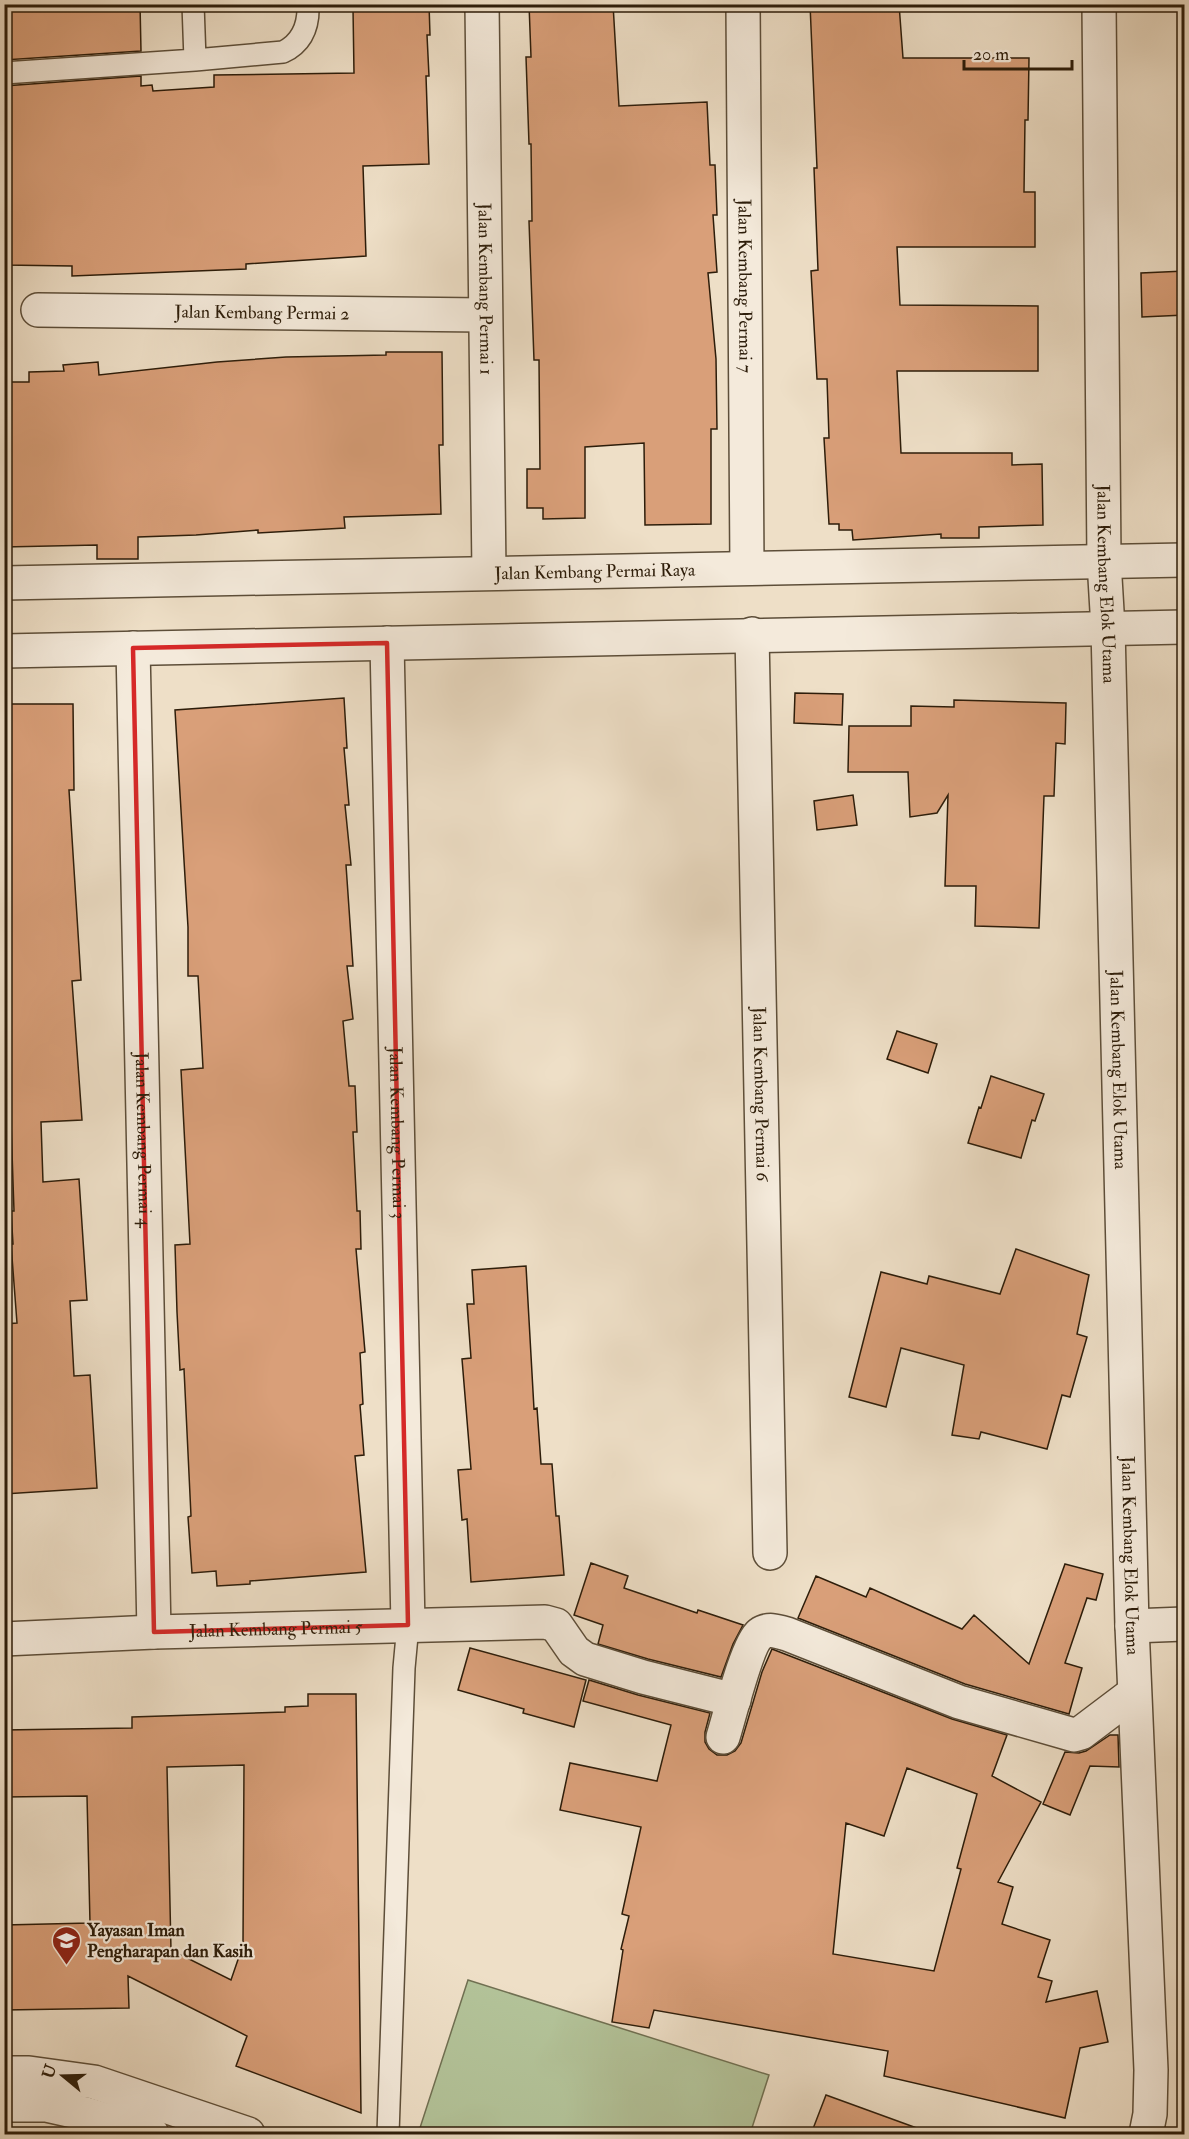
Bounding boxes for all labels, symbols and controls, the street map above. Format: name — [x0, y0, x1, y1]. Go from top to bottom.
scale bar — [964, 33, 1072, 71]
text: 20 m — [973, 43, 1009, 66]
street label: Jalan Kembang Permai 7 — [732, 198, 757, 373]
street label: Jalan Kembang Permai 1 — [472, 202, 498, 375]
street label: Jalan Kembang Permai 2 — [173, 301, 349, 325]
street label: Jalan Kembang Elok Utama — [1091, 483, 1120, 684]
street label: Jalan Kembang Permai Raya — [493, 559, 696, 585]
street label: Jalan Kembang Elok Utama — [1104, 969, 1132, 1170]
street label: Jalan Kembang Permai 6 — [747, 1005, 774, 1182]
street label: Jalan Kembang Permai 3 — [384, 1045, 410, 1219]
street label: Jalan Kembang Permai 4 — [130, 1051, 156, 1229]
street label: Jalan Kembang Elok Utama — [1116, 1455, 1144, 1656]
street label: Jalan Kembang Permai 5 — [188, 1616, 363, 1643]
place label: Yayasan Iman Pengharapan dan Kasih — [86, 1919, 253, 1963]
school or university icon: Yayasan Iman Pengharapan dan Kasih — [50, 1924, 82, 1966]
north arrow — [33, 2046, 93, 2106]
text: U — [38, 2061, 62, 2081]

